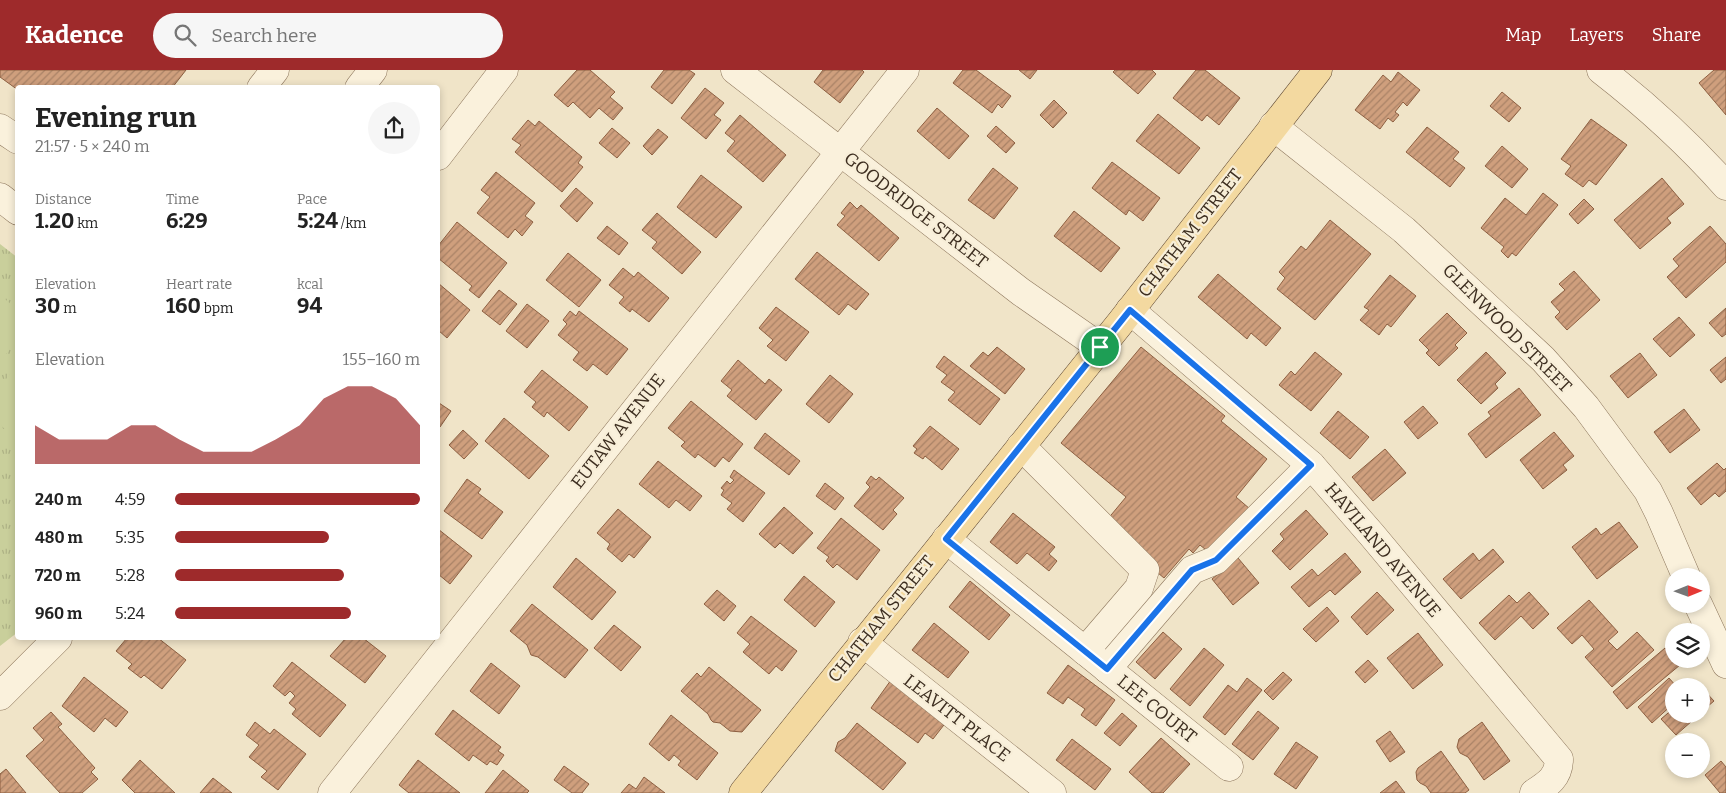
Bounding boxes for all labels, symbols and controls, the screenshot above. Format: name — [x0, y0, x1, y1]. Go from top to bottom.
search box — [153, 13, 503, 58]
text: Kadence — [25, 21, 123, 49]
icon: search — [171, 21, 199, 49]
text: Search here — [211, 24, 317, 47]
text: Map — [1505, 24, 1541, 46]
text: Layers — [1569, 24, 1624, 46]
text: Share — [1652, 24, 1701, 46]
text: Evening run — [35, 101, 196, 134]
button: share — [368, 102, 420, 154]
text: 21:57 · 5 × 240 m — [35, 137, 149, 156]
street label: GOODRIDGE STREET — [840, 147, 993, 273]
street label: CHATHAM STREET — [1133, 164, 1247, 302]
text: Distance — [35, 191, 92, 208]
text: Time — [166, 191, 199, 208]
text: Pace — [297, 191, 327, 208]
text: 1.20 — [35, 208, 74, 234]
text: 6:29 — [166, 208, 208, 234]
text: 5:24 — [297, 208, 338, 234]
text: km — [74, 215, 98, 232]
text: /km — [338, 215, 366, 232]
street label: GLENWOOD STREET — [1438, 259, 1576, 397]
text: Elevation — [35, 276, 96, 293]
text: Heart rate — [166, 276, 232, 293]
text: kcal — [297, 276, 323, 293]
text: 30 — [35, 293, 60, 319]
text: 160 — [166, 293, 201, 319]
text: 94 — [297, 293, 322, 319]
text: m — [60, 300, 77, 317]
text: bpm — [201, 300, 233, 317]
pin — [1079, 326, 1121, 368]
icon: arrive — [1086, 333, 1114, 361]
text: Elevation — [35, 350, 105, 369]
text: 155–160 m — [343, 350, 420, 369]
street label: EUTAW AVENUE — [566, 369, 670, 493]
street label: HAVILAND AVENUE — [1320, 478, 1446, 622]
text: 240 m — [35, 490, 82, 509]
text: 4:59 — [115, 490, 145, 509]
text: 480 m — [35, 528, 83, 547]
text: 5:35 — [115, 528, 145, 547]
street label: CHATHAM STREET — [823, 551, 939, 687]
text: 720 m — [35, 566, 81, 585]
text: 5:28 — [115, 566, 145, 585]
north arrow — [1665, 568, 1710, 612]
map controls — [1665, 568, 1710, 778]
text: 960 m — [35, 604, 82, 623]
text: 5:24 — [115, 604, 145, 623]
button: layers — [1665, 623, 1710, 668]
street label: LEAVITT PLACE — [899, 669, 1015, 767]
street label: LEE COURT — [1113, 670, 1201, 748]
button: + — [1665, 678, 1710, 723]
button: − — [1665, 733, 1710, 778]

